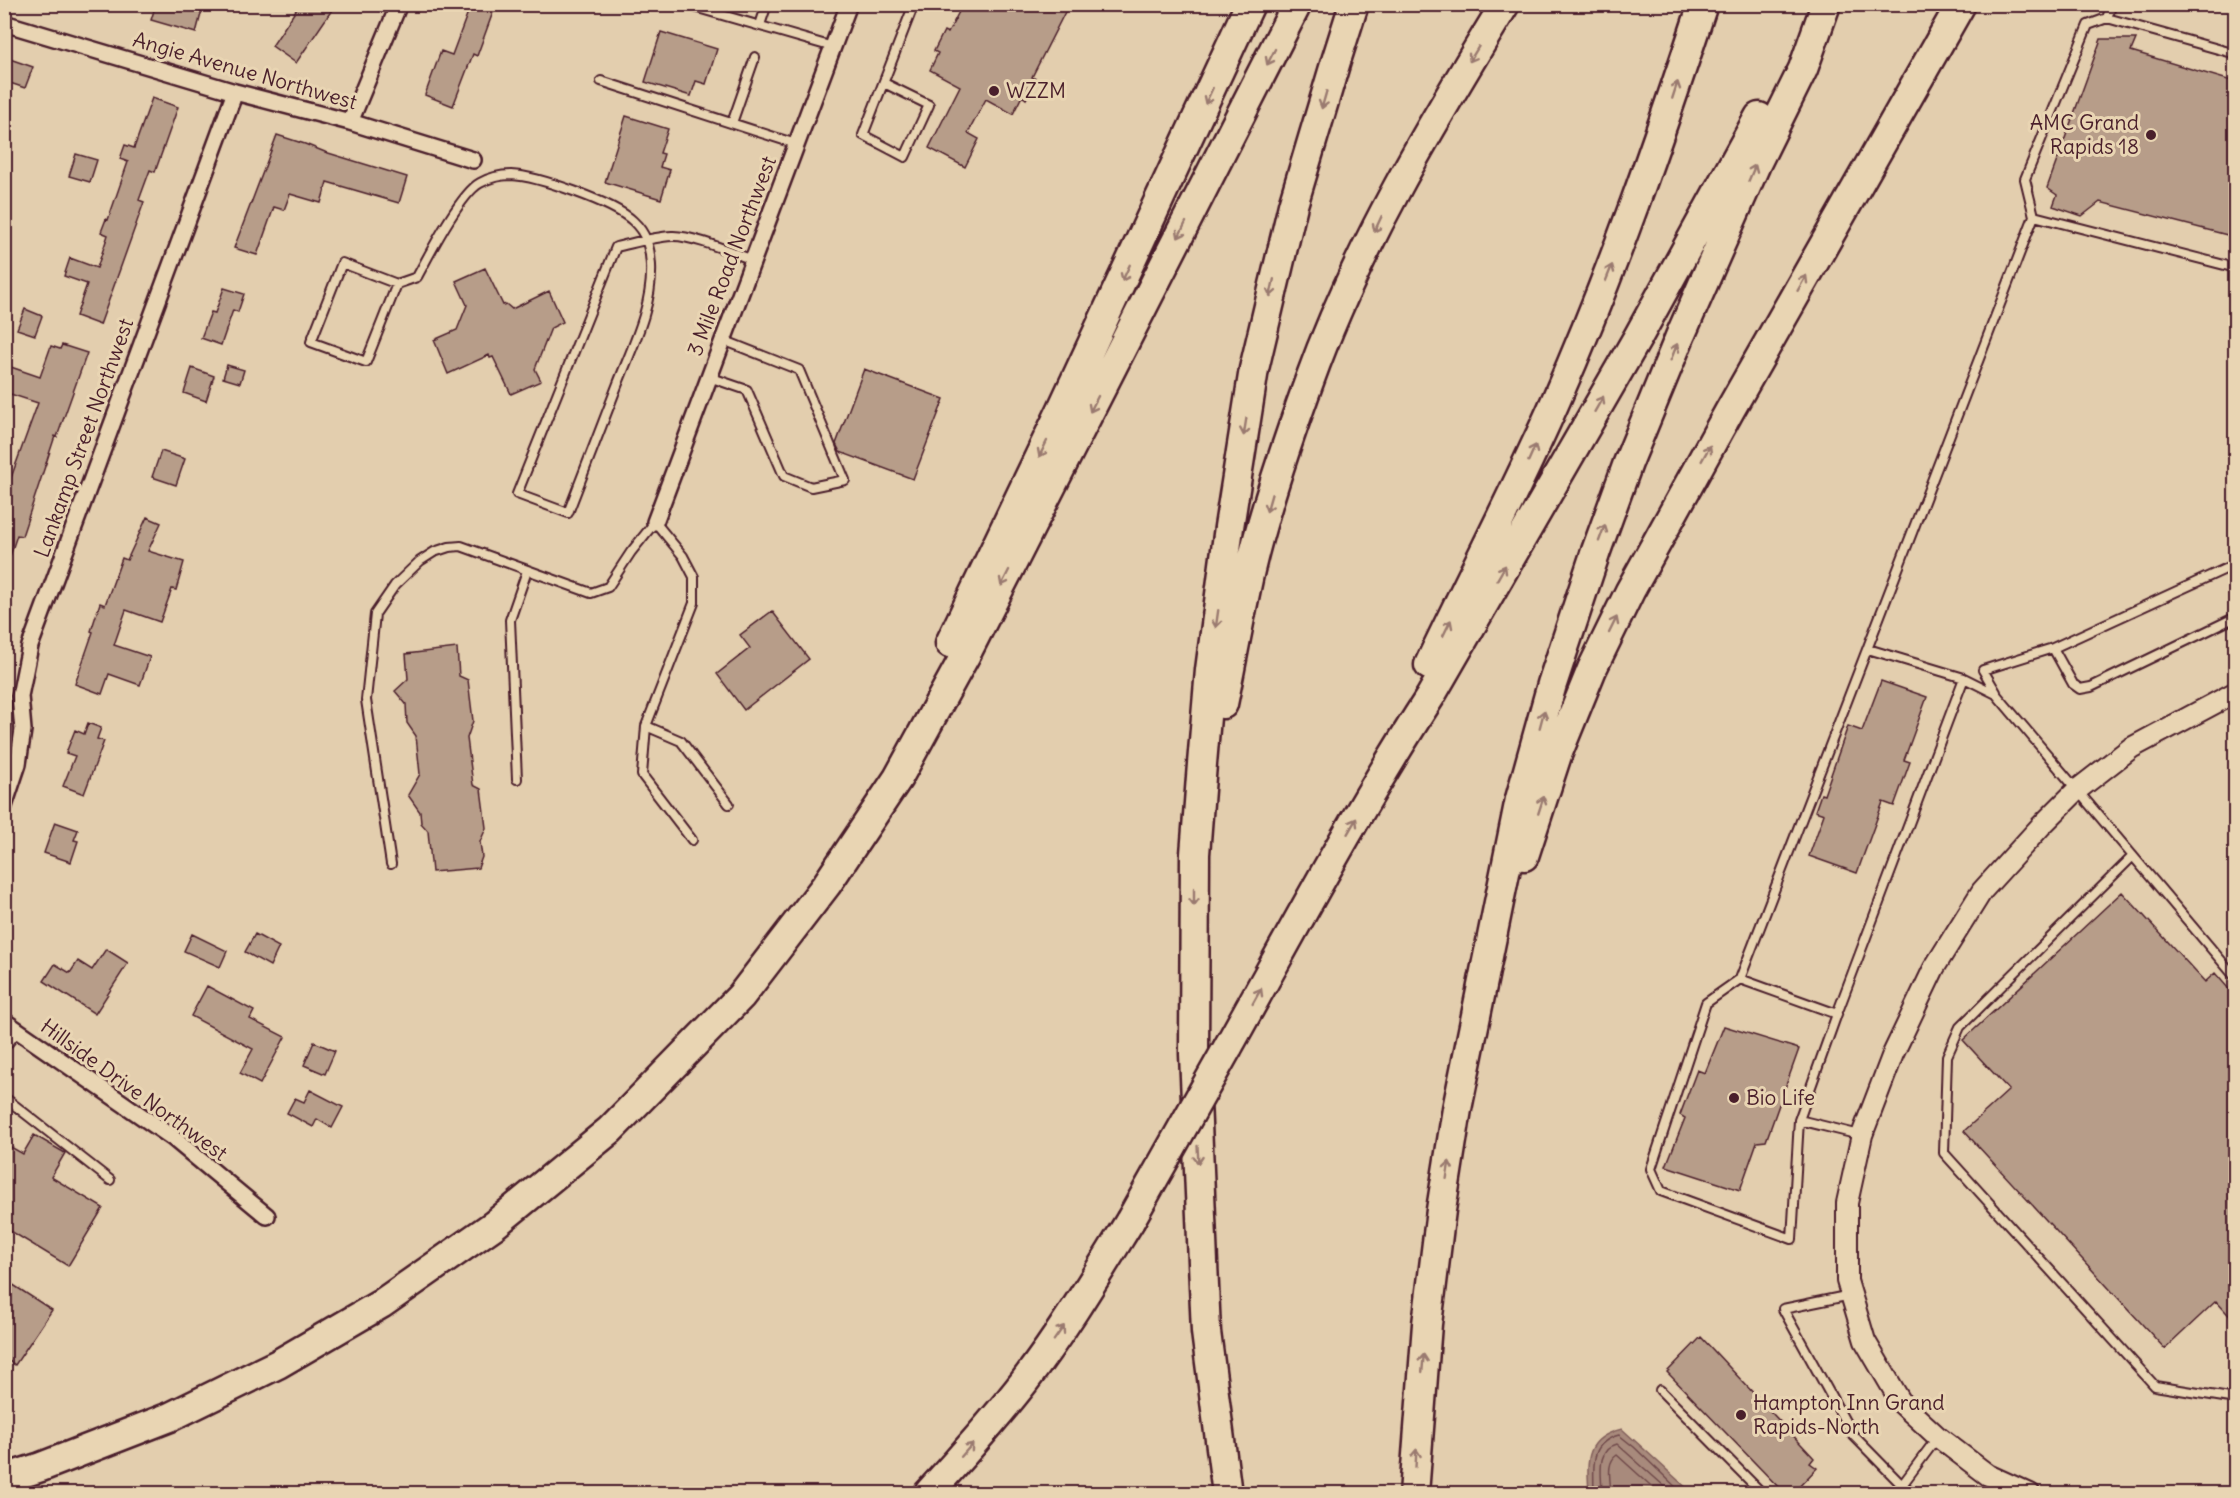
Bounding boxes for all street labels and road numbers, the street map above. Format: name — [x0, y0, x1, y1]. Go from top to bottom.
street label: Angie Avenue Northwest — [130, 26, 360, 115]
street label: 3 Mile Road Northwest — [681, 152, 782, 360]
street label: Lankamp Street Northwest — [28, 315, 139, 561]
street label: Hillside Drive Northwest — [35, 1013, 233, 1167]

